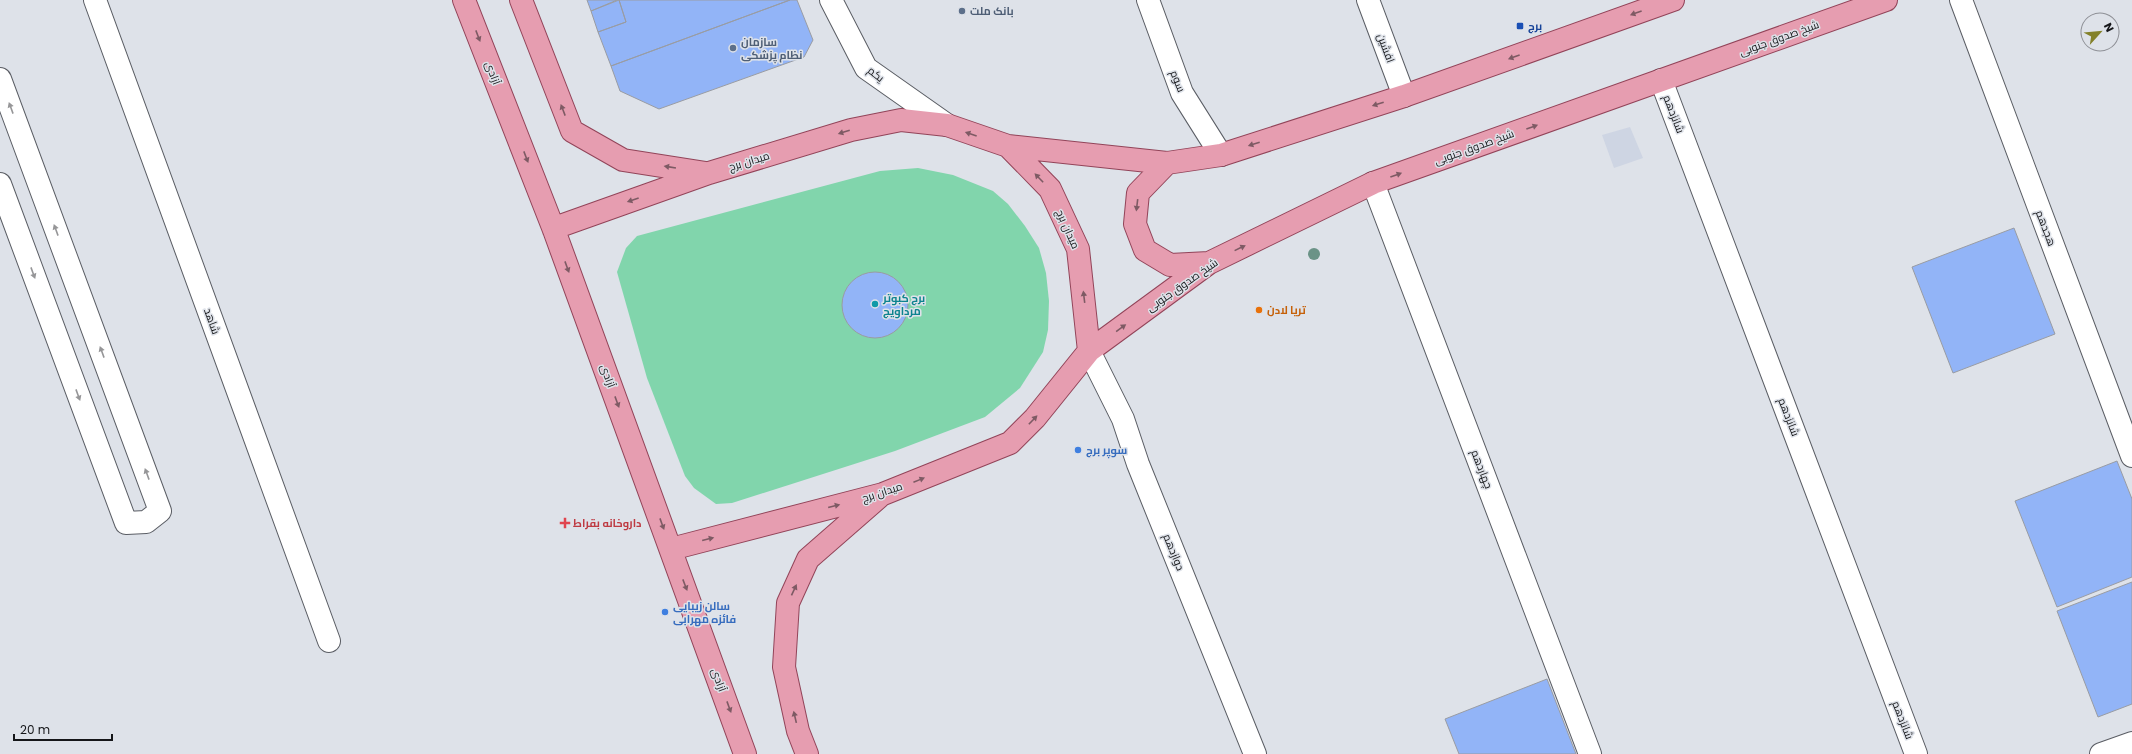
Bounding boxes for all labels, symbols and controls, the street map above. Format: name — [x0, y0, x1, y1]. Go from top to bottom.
place label: بانک ملت — [970, 3, 1014, 19]
marker: بانک ملت — [957, 6, 967, 16]
one-way arrow — [1630, 10, 1642, 16]
north arrow — [2080, 12, 2120, 52]
street label: شیخ صدوق جنوبی — [1737, 16, 1821, 60]
place label: برج — [1528, 18, 1542, 34]
text: N — [2100, 20, 2118, 35]
marker: برج — [1515, 21, 1525, 31]
one-way arrow — [476, 31, 482, 43]
street label: افشین — [1373, 31, 1399, 65]
place label: سازمان نظام پزشکی — [741, 34, 803, 64]
marker: سازمان نظام پزشکی — [728, 43, 738, 53]
one-way arrow — [1507, 54, 1519, 60]
street label: آزادی — [481, 59, 505, 87]
street label: یکم — [864, 62, 888, 86]
street label: سوم — [1166, 68, 1190, 94]
street label: شانزدهم — [1659, 93, 1689, 135]
one-way arrow — [8, 102, 14, 114]
one-way arrow — [1371, 102, 1383, 108]
one-way arrow — [560, 103, 566, 115]
one-way arrow — [1526, 123, 1538, 129]
street label: شیخ صدوق جنوبی — [1432, 125, 1516, 169]
one-way arrow — [838, 129, 850, 135]
one-way arrow — [965, 130, 977, 136]
one-way arrow — [1248, 142, 1260, 148]
street label: میدان برج — [727, 147, 771, 175]
one-way arrow — [523, 152, 529, 164]
one-way arrow — [664, 164, 676, 170]
one-way arrow — [1390, 172, 1402, 178]
one-way arrow — [1034, 173, 1044, 183]
one-way arrow — [626, 198, 638, 204]
one-way arrow — [1134, 199, 1140, 211]
street label: میدان برج — [1052, 207, 1084, 251]
street label: هجدهم — [2032, 208, 2060, 248]
one-way arrow — [53, 224, 59, 236]
one-way arrow — [1234, 245, 1246, 251]
street label: شیخ صدوق جنوبی — [1143, 254, 1221, 316]
one-way arrow — [565, 261, 571, 273]
one-way arrow — [31, 268, 37, 280]
place label: برج کبوتر مرداویج — [882, 290, 925, 319]
one-way arrow — [1081, 291, 1087, 303]
marker: برج کبوتر مرداویج — [870, 299, 880, 309]
place label: تریا لادن — [1267, 302, 1307, 318]
marker: تریا لادن — [1254, 305, 1264, 315]
street label: شاهد — [200, 306, 224, 336]
one-way arrow — [1115, 324, 1126, 332]
one-way arrow — [98, 346, 104, 358]
street label: آزادی — [596, 362, 620, 390]
one-way arrow — [76, 390, 82, 402]
one-way arrow — [614, 396, 620, 408]
street label: شانزدهم — [1774, 396, 1804, 438]
one-way arrow — [1028, 415, 1038, 425]
place label: سوپر برج — [1086, 442, 1127, 459]
marker: سوپر برج — [1073, 445, 1083, 455]
street label: چهاردهم — [1467, 447, 1497, 491]
one-way arrow — [143, 468, 149, 480]
one-way arrow — [913, 476, 925, 482]
street label: میدان برج — [860, 478, 904, 506]
one-way arrow — [828, 503, 841, 509]
place label: داروخانه بقراط — [573, 515, 642, 531]
marker: داروخانه بقراط — [560, 518, 570, 528]
one-way arrow — [659, 518, 665, 530]
street label: دوازدهم — [1159, 531, 1189, 573]
one-way arrow — [703, 536, 715, 542]
one-way arrow — [682, 580, 688, 592]
one-way arrow — [791, 584, 797, 595]
place label: سالن زیبایی فائزه مهرابی — [673, 598, 736, 627]
marker: سالن زیبایی فائزه مهرابی — [660, 607, 670, 617]
street label: آزادی — [707, 666, 731, 694]
street label: شانزدهم — [1888, 699, 1918, 741]
one-way arrow — [726, 702, 732, 714]
one-way arrow — [792, 711, 798, 723]
scale bar — [14, 716, 112, 742]
text: 20 m — [20, 721, 50, 738]

